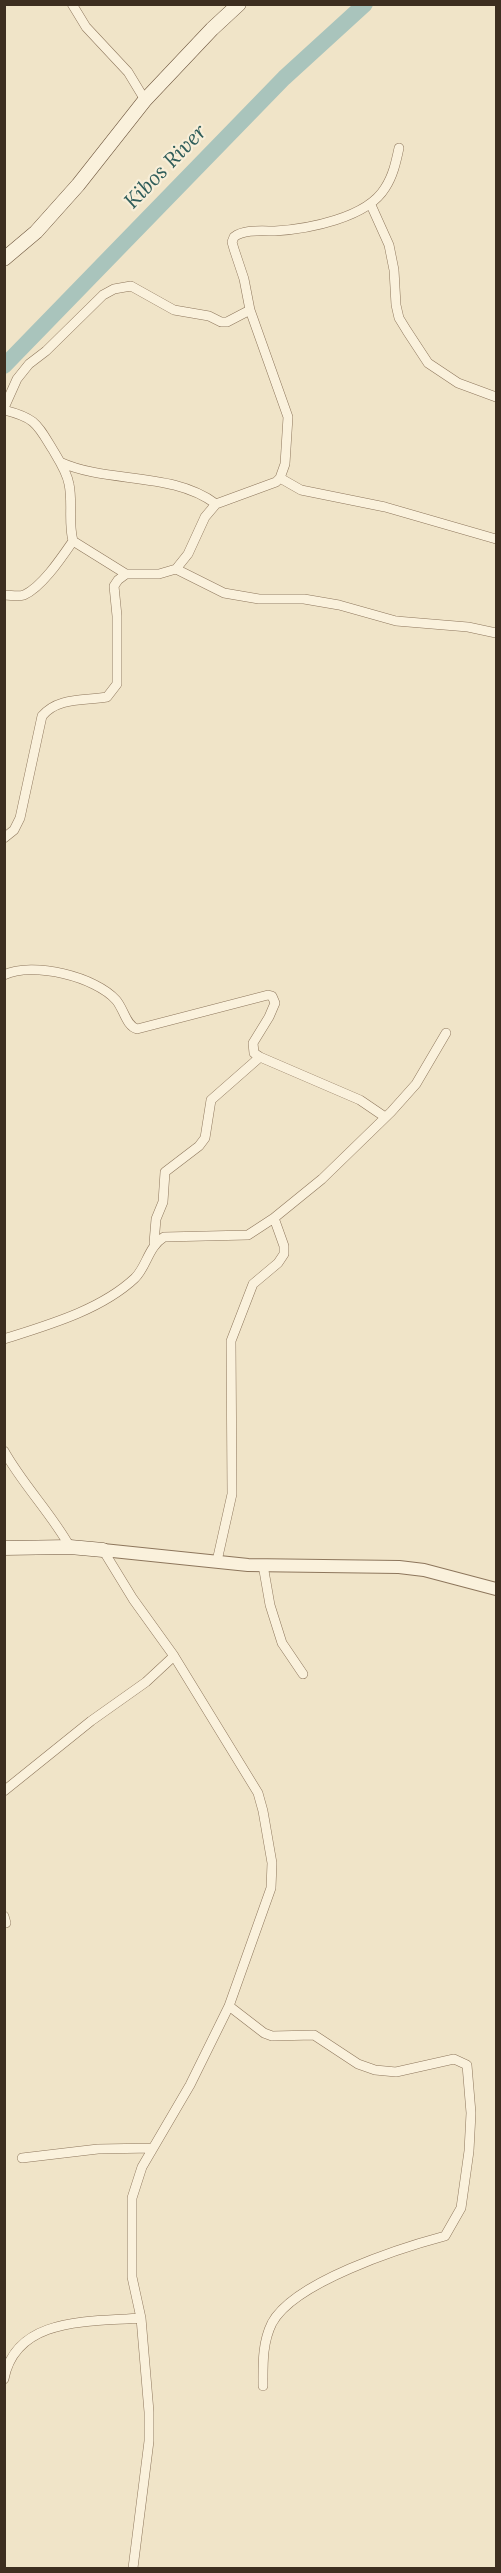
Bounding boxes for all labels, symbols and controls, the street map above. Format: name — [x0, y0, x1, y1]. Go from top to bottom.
water label: Kibos River — [120, 120, 212, 214]

